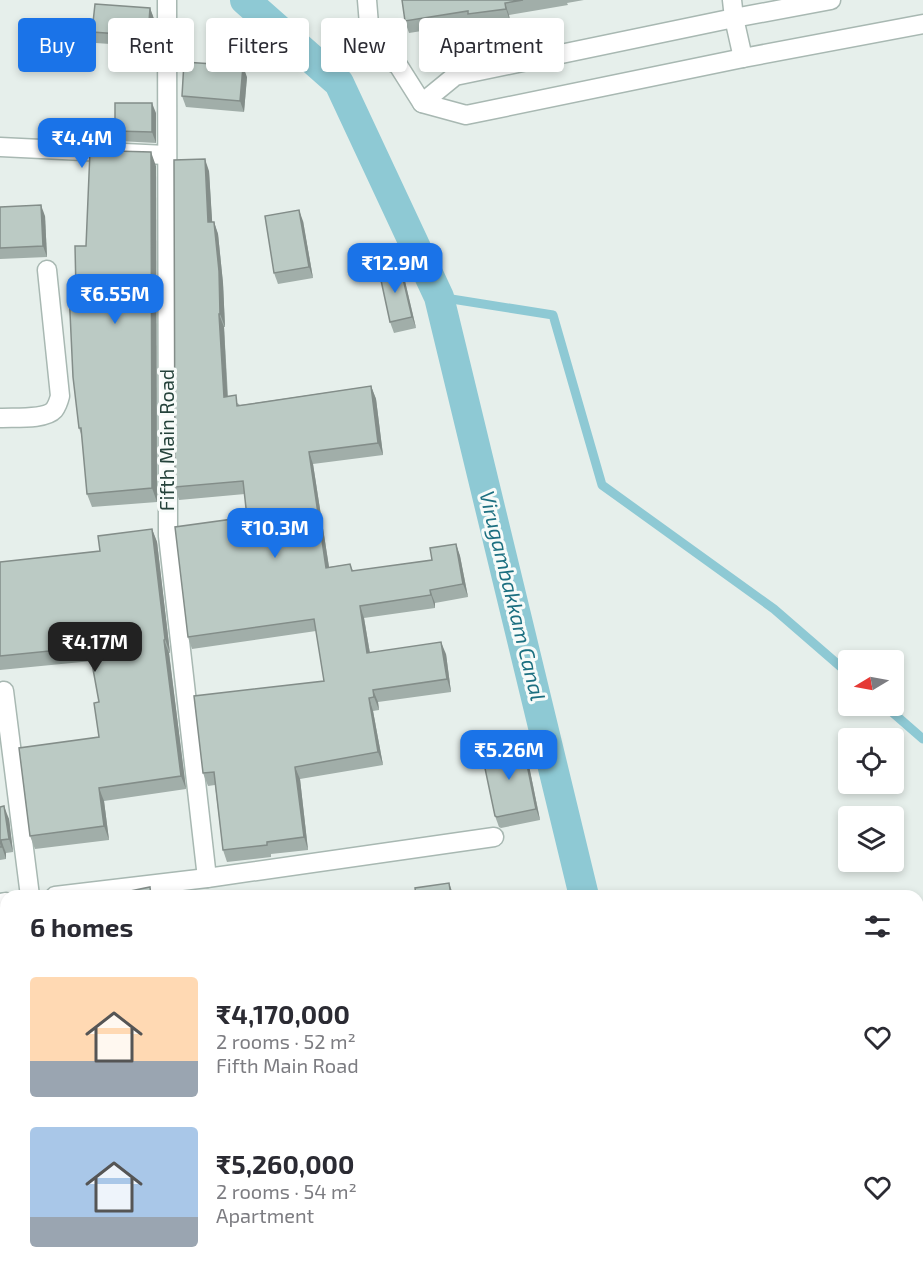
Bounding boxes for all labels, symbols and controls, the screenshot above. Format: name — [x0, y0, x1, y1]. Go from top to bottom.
chip: Buy — [18, 18, 96, 72]
chip: Rent — [108, 18, 194, 72]
chip: Filters — [206, 18, 309, 72]
chip: New — [321, 18, 407, 72]
chip: Apartment — [419, 18, 564, 72]
pin: ₹4.4M — [40, 118, 124, 169]
text: ₹4.4M — [52, 125, 112, 149]
pin: ₹12.9M — [346, 243, 444, 294]
text: ₹12.9M — [361, 250, 429, 274]
pin: ₹6.55M — [66, 274, 164, 325]
text: ₹6.55M — [81, 281, 149, 305]
street label: Fifth Main Road — [154, 369, 178, 511]
water label: Virugambakkam Canal — [475, 488, 552, 703]
pin: ₹10.3M — [226, 508, 324, 559]
text: ₹10.3M — [241, 515, 309, 539]
pin: ₹4.17M — [46, 622, 144, 673]
text: ₹4.17M — [62, 629, 128, 653]
north arrow — [838, 650, 904, 716]
map controls — [838, 650, 904, 872]
button: locate — [838, 728, 904, 794]
pin: ₹5.26M — [460, 730, 558, 781]
text: ₹5.26M — [474, 737, 544, 761]
button: layers — [838, 806, 904, 872]
icon: filters — [861, 910, 894, 943]
text: 6 homes — [30, 911, 133, 942]
text: ₹4,170,000 — [216, 998, 350, 1029]
icon: home — [78, 1001, 150, 1073]
icon: heart — [861, 1021, 894, 1054]
text: 2 rooms · 52 m² — [216, 1029, 356, 1053]
text: Fifth Main Road — [216, 1053, 359, 1077]
text: ₹5,260,000 — [216, 1148, 354, 1179]
icon: home — [78, 1151, 150, 1223]
icon: heart — [861, 1171, 894, 1204]
text: 2 rooms · 54 m² — [216, 1179, 357, 1203]
text: Apartment — [216, 1203, 314, 1227]

